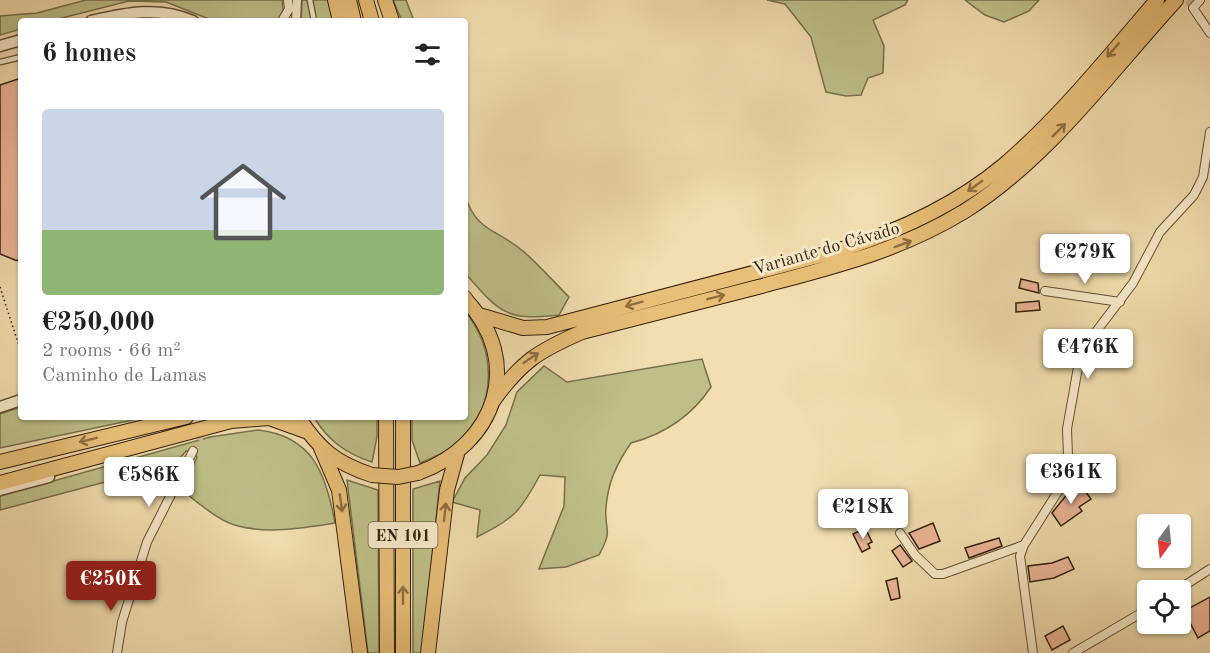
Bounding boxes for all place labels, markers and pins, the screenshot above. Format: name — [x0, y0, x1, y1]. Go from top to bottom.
pin: €279K — [1043, 234, 1127, 285]
pin: €476K — [1046, 329, 1130, 380]
pin: €361K — [1029, 454, 1113, 505]
pin: €586K — [107, 457, 191, 508]
pin: €218K — [821, 489, 905, 540]
pin: €250K — [69, 561, 153, 612]

